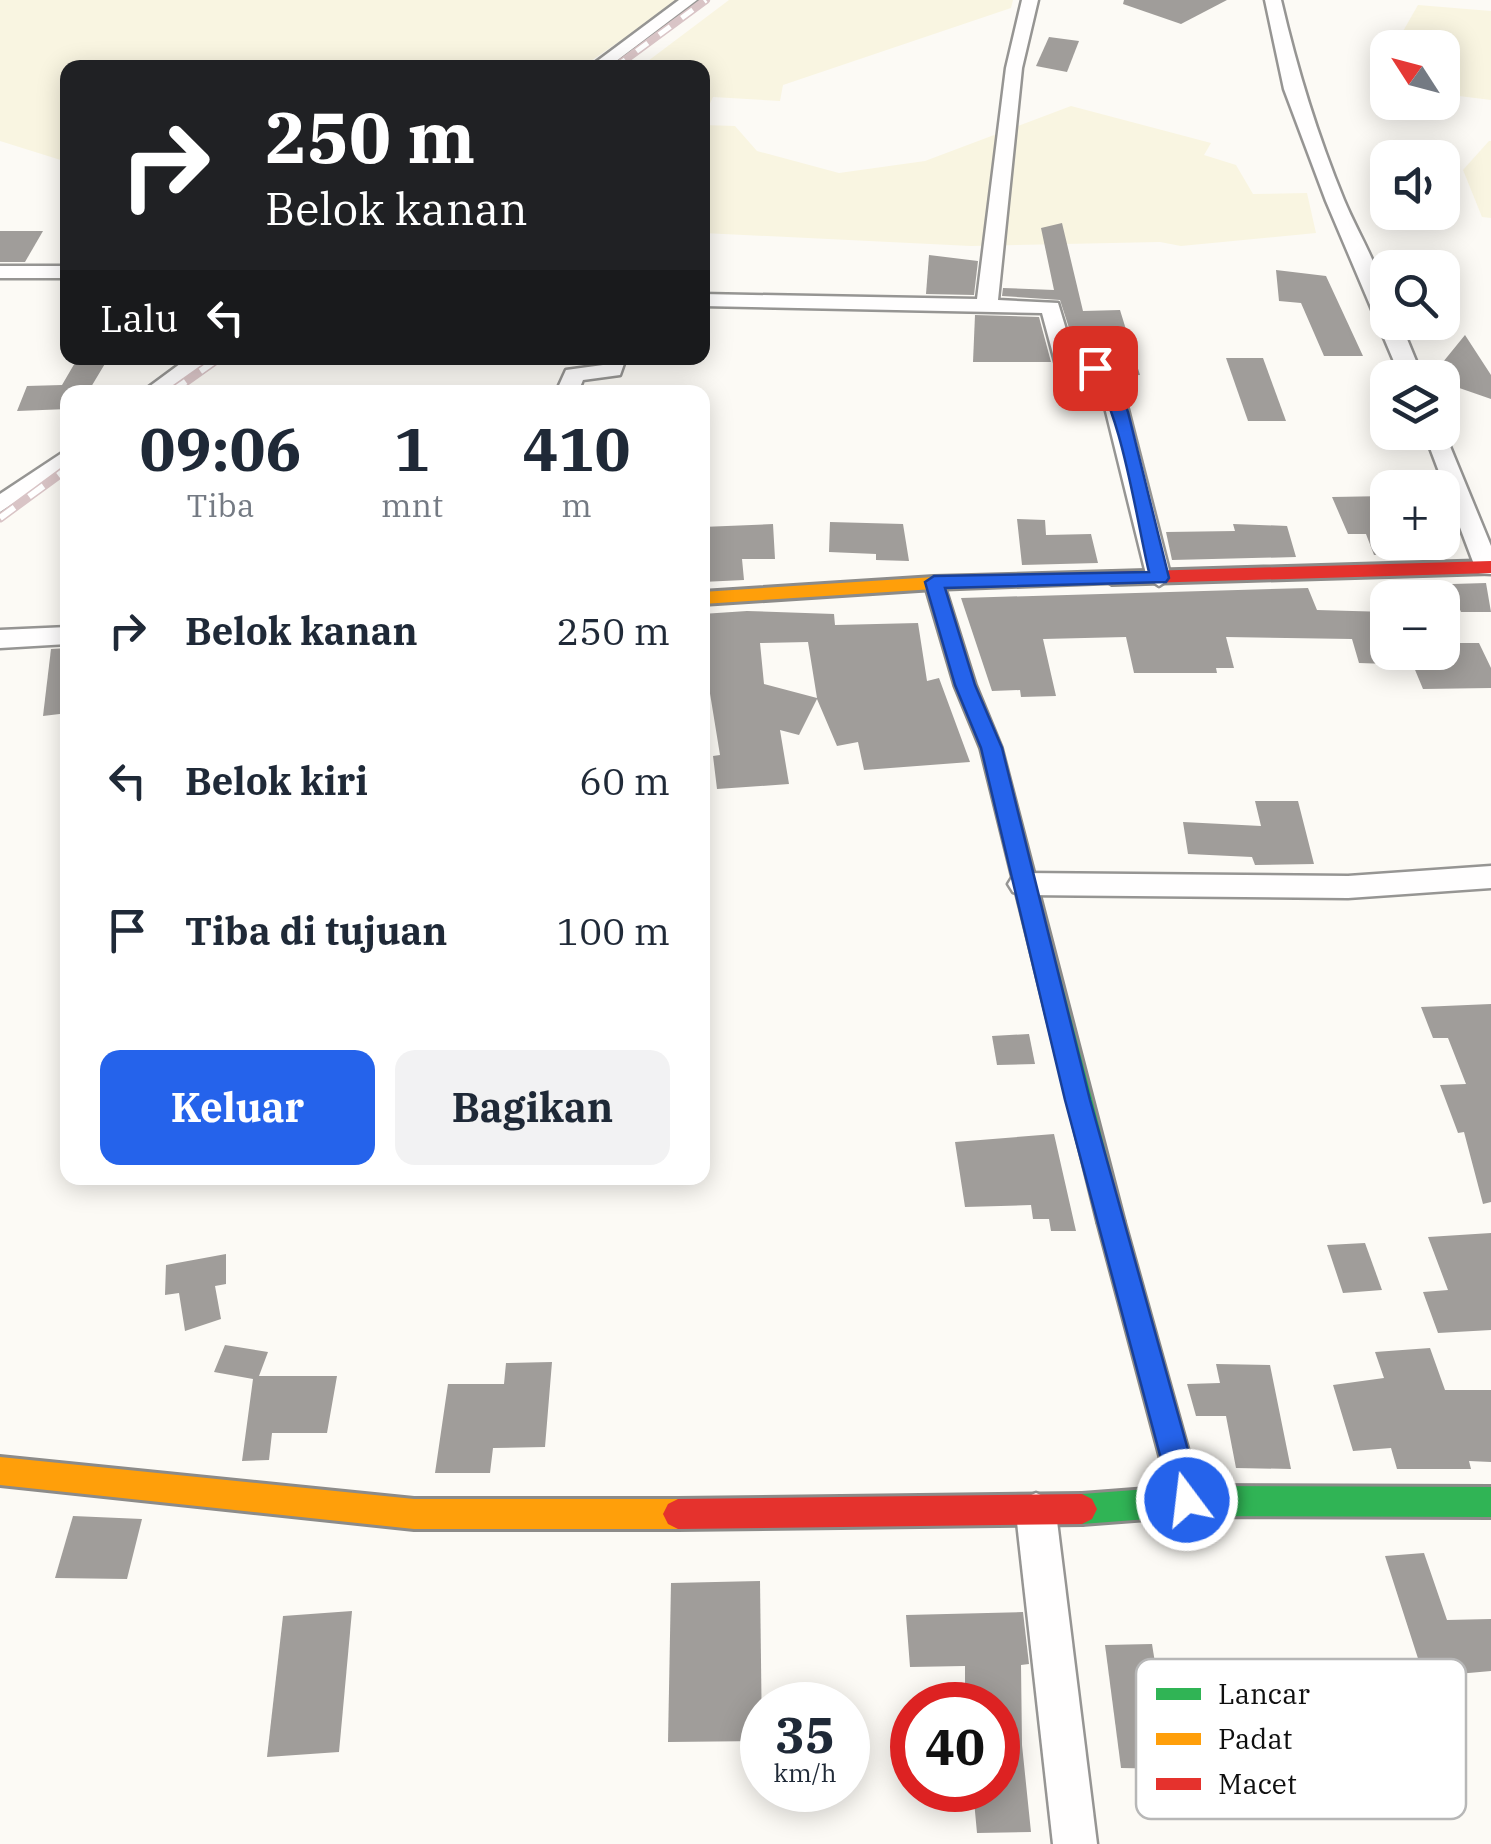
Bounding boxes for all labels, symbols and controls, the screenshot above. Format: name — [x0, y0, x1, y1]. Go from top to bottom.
north arrow — [1370, 30, 1460, 120]
map controls — [1370, 30, 1460, 670]
text: 250 m — [265, 91, 475, 182]
icon: right — [100, 100, 230, 230]
button: sound — [1370, 140, 1460, 230]
text: Belok kanan — [265, 179, 528, 237]
button: search — [1370, 250, 1460, 340]
icon: left — [198, 290, 253, 345]
text: Lalu — [100, 293, 178, 342]
pin — [1053, 326, 1138, 411]
icon: arrive — [1068, 341, 1123, 396]
button: layers — [1370, 360, 1460, 450]
text: 09:06 — [139, 409, 302, 488]
text: 1 — [394, 409, 430, 488]
text: 410 — [523, 409, 631, 488]
button: + — [1370, 470, 1460, 560]
text: Tiba — [187, 484, 254, 526]
text: mnt — [381, 484, 443, 526]
text: m — [561, 484, 592, 526]
button: − — [1370, 580, 1460, 670]
icon: right — [100, 603, 155, 658]
text: Belok kanan — [185, 606, 418, 655]
text: 250 m — [557, 606, 670, 655]
icon: left — [100, 753, 155, 808]
text: Belok kiri — [185, 756, 368, 805]
text: 60 m — [579, 756, 670, 805]
icon: arrive — [100, 903, 155, 958]
text: Tiba di tujuan — [185, 906, 447, 955]
text: 100 m — [557, 906, 670, 955]
button: Keluar — [100, 1050, 375, 1165]
button: Bagikan — [395, 1050, 670, 1165]
position arrow — [1135, 1448, 1239, 1552]
legend — [1136, 1659, 1466, 1819]
text: Lancar — [1218, 1675, 1310, 1712]
speed limit sign: 40 — [890, 1682, 1020, 1812]
text: 35 — [775, 1702, 835, 1767]
text: Padat — [1218, 1720, 1292, 1757]
text: km/h — [773, 1756, 837, 1789]
text: Macet — [1218, 1765, 1297, 1802]

